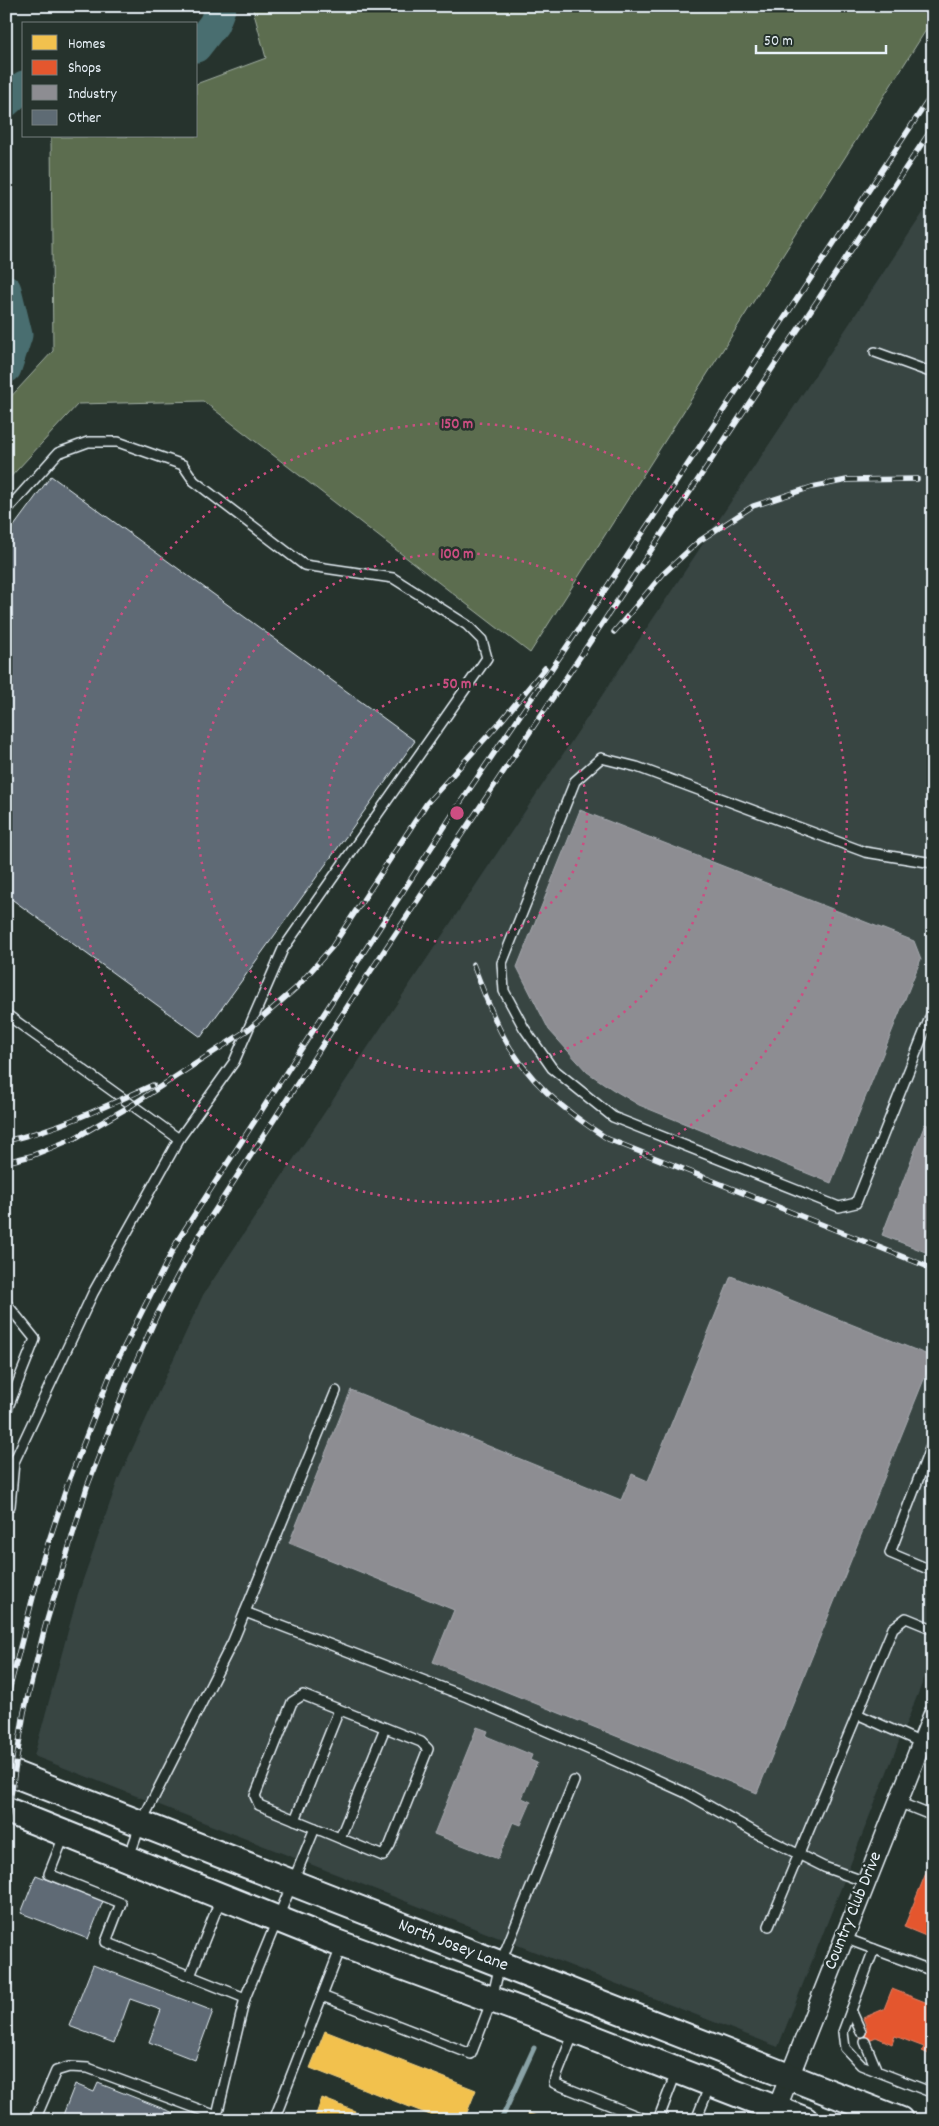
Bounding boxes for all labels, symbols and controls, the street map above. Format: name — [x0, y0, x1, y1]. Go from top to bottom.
legend — [22, 22, 198, 138]
scale bar — [756, 22, 886, 54]
text: 50 m — [764, 31, 793, 53]
text: Homes — [68, 34, 106, 56]
text: Shops — [68, 58, 101, 80]
text: Industry — [68, 84, 117, 106]
text: Other — [68, 108, 102, 130]
text: 150 m — [441, 414, 473, 436]
text: 100 m — [440, 544, 474, 566]
text: 50 m — [443, 674, 471, 696]
centre of rings — [448, 804, 466, 822]
street label: Country Club Drive — [819, 1848, 889, 1974]
street label: North Josey Lane — [394, 1913, 512, 1978]

